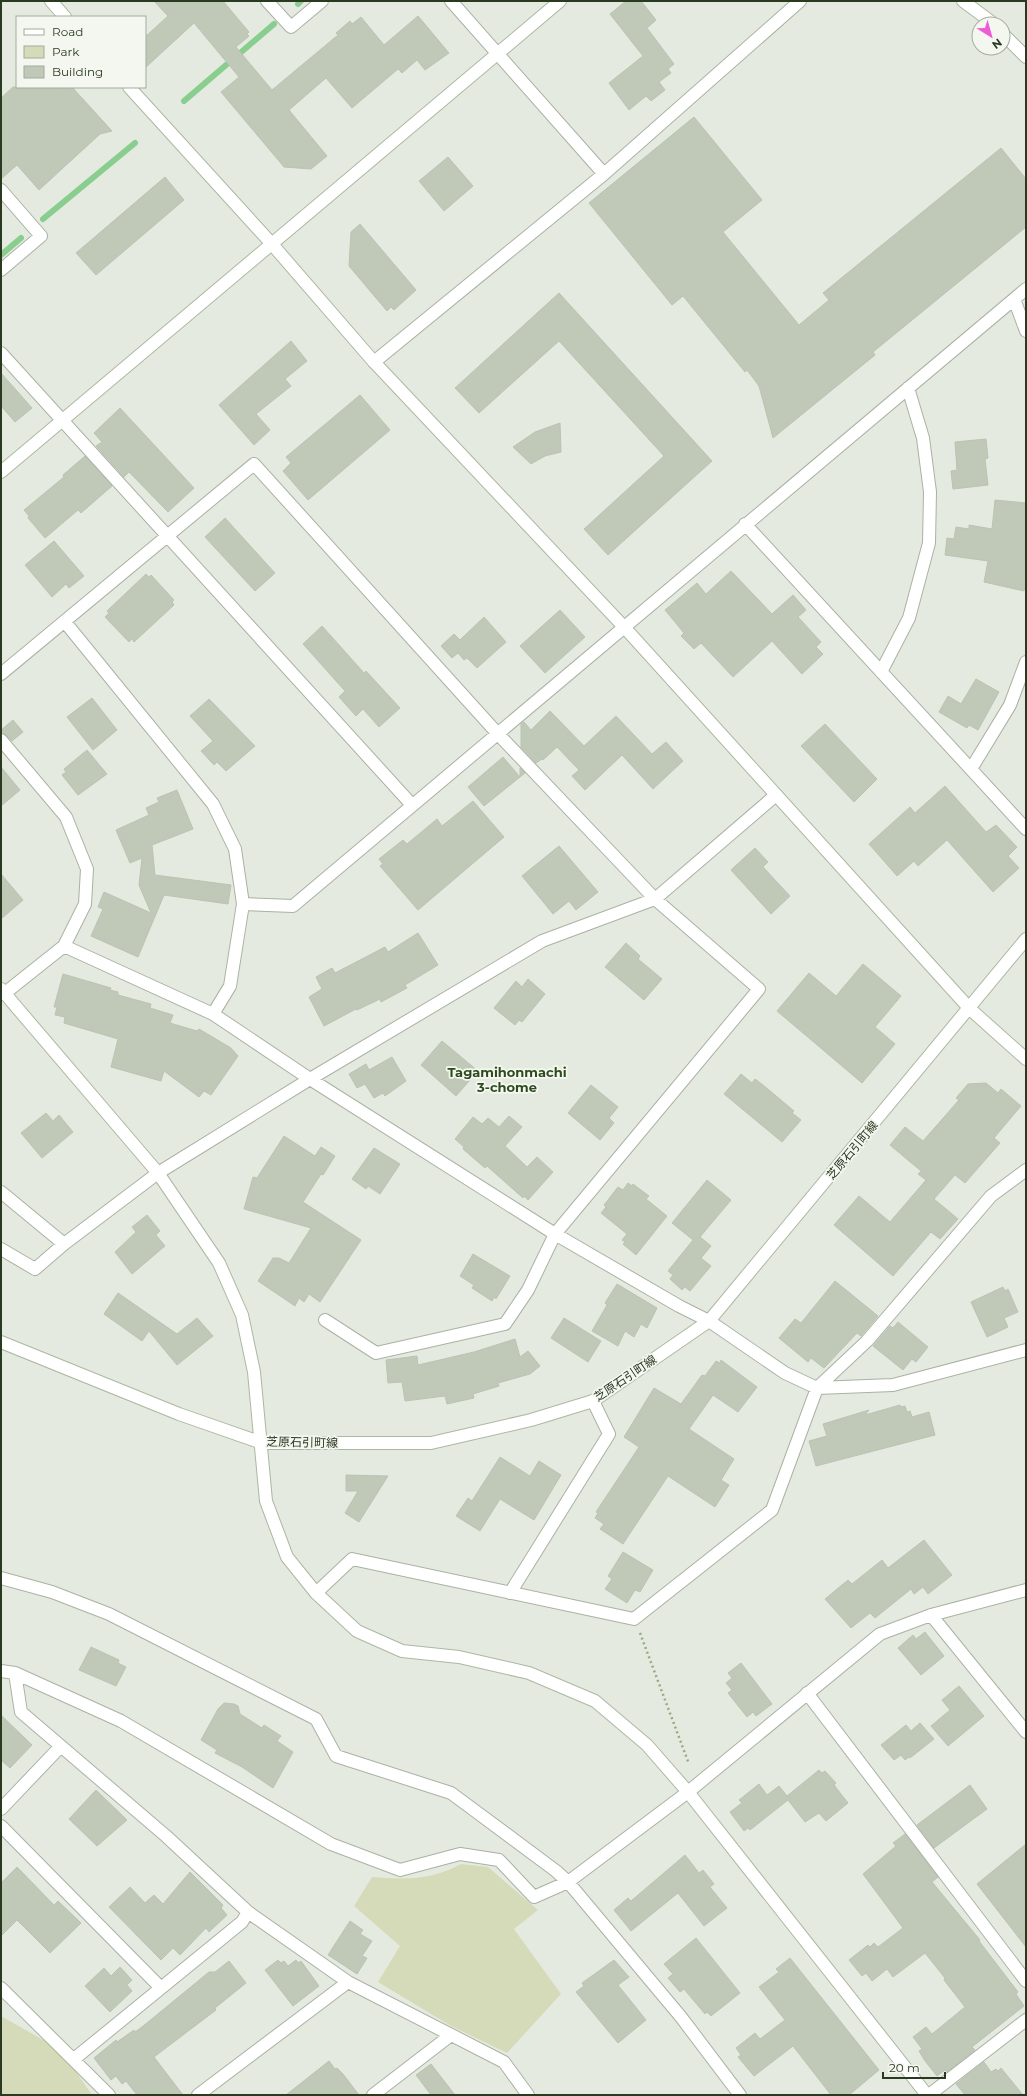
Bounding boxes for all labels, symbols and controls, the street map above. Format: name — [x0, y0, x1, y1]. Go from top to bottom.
legend — [16, 16, 146, 88]
north arrow — [971, 16, 1011, 56]
text: Road — [52, 24, 83, 39]
text: N — [989, 36, 1005, 52]
text: Park — [52, 44, 80, 59]
text: Building — [52, 64, 103, 79]
district label: Tagamihonmachi 3-chome — [447, 1064, 567, 1095]
street label: 芝原石引町線 — [823, 1118, 881, 1182]
street label: 芝原石引町線 — [591, 1352, 659, 1404]
street label: 芝原石引町線 — [266, 1434, 338, 1450]
scale bar — [883, 2054, 945, 2080]
text: 20 m — [889, 2060, 920, 2075]

